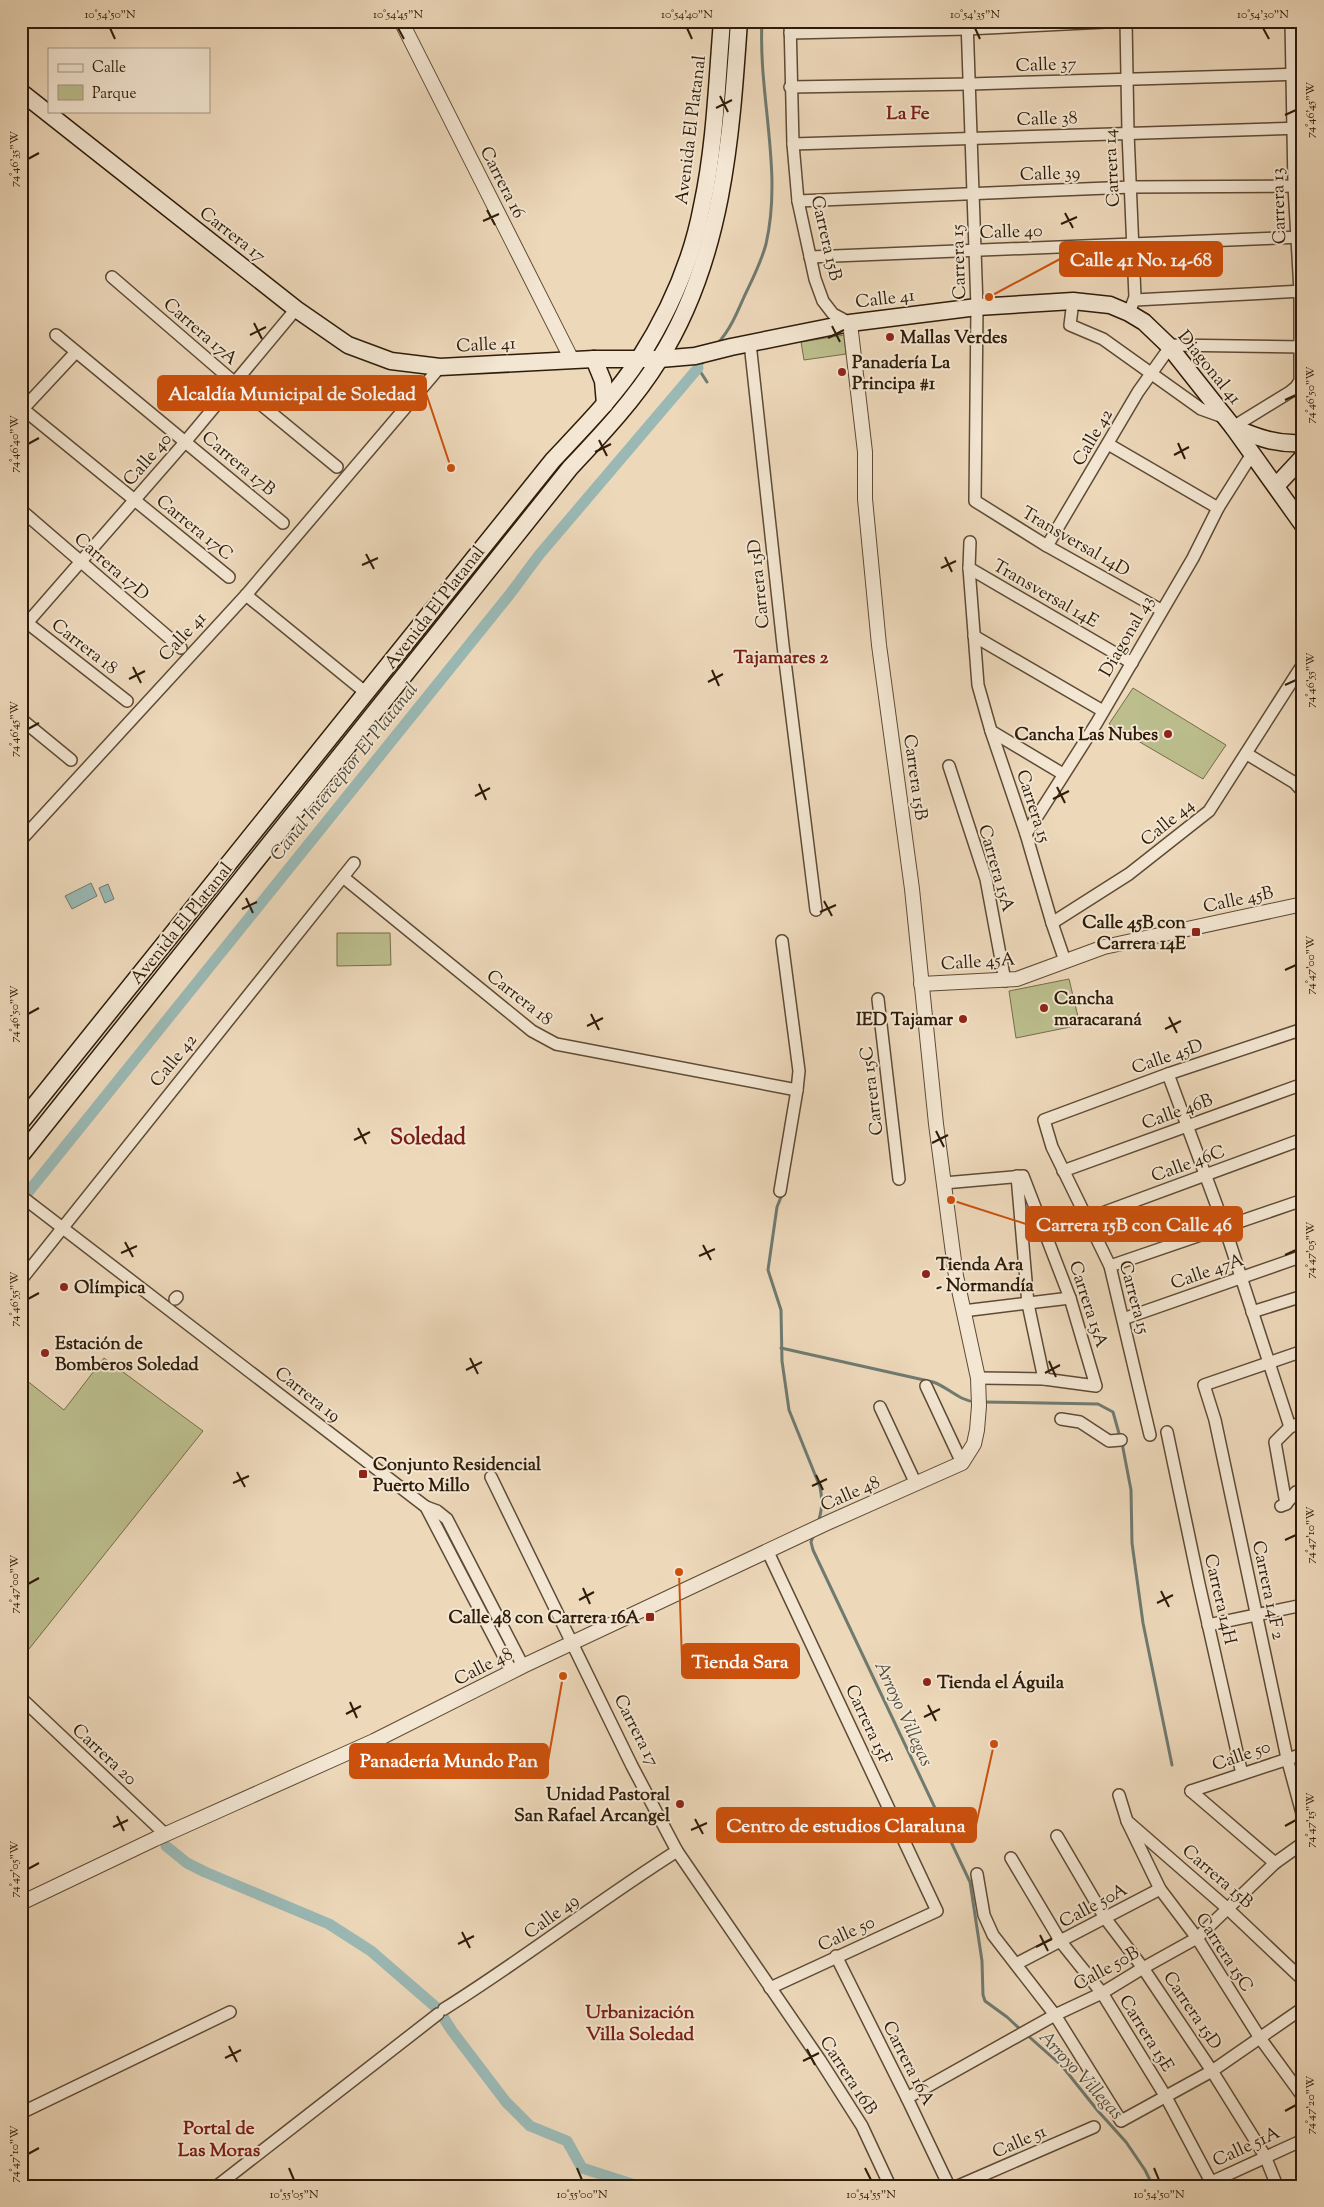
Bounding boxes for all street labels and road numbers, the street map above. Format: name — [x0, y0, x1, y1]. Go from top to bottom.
street label: Calle 37 — [1015, 52, 1077, 80]
street label: Avenida El Platanal — [670, 54, 714, 206]
street label: Calle 38 — [1016, 106, 1078, 134]
street label: Carrera 14 — [1098, 128, 1128, 208]
street label: Carrera 16 — [472, 142, 531, 224]
street label: Calle 39 — [1019, 161, 1081, 189]
street label: Carrera 13 — [1266, 167, 1294, 245]
street label: Carrera 15B — [803, 193, 847, 284]
street label: Carrera 17 — [193, 201, 271, 270]
street label: Calle 40 — [979, 219, 1043, 247]
street label: Carrera 15 — [946, 224, 974, 300]
street label: Calle 41 — [854, 283, 917, 317]
street label: Carrera 17A — [157, 293, 243, 373]
street label: Diagonal 41 — [1170, 326, 1247, 411]
street label: Calle 41 — [456, 331, 517, 361]
street label: Calle 42 — [1067, 404, 1121, 471]
street label: Carrera 17B — [195, 426, 280, 503]
street label: Calle 40 — [118, 428, 179, 493]
street label: Carrera 17C — [150, 489, 238, 568]
street label: Transversal 14D — [1016, 501, 1134, 584]
street label: Carrera 17D — [67, 527, 154, 608]
street label: Carrera 15D — [742, 538, 778, 630]
street label: Avenida El Platanal — [379, 541, 492, 675]
street label: Transversal 14E — [987, 554, 1103, 636]
street label: Diagonal 43 — [1094, 591, 1162, 683]
street label: Calle 41 — [154, 607, 213, 668]
street label: Carrera 18 — [45, 613, 123, 682]
street label: Carrera 15B — [895, 733, 933, 822]
street label: Carrera 15 — [1008, 767, 1056, 846]
street label: Calle 44 — [1136, 794, 1201, 853]
street label: Carrera 15A — [970, 822, 1020, 916]
street label: Avenida El Platanal — [125, 858, 240, 991]
street label: Calle 45B — [1201, 881, 1276, 921]
street label: Calle 45A — [940, 947, 1017, 979]
street label: Carrera 18 — [480, 964, 558, 1033]
street label: Calle 42 — [145, 1028, 205, 1094]
street label: Calle 45D — [1128, 1034, 1207, 1082]
street label: Carrera 15C — [855, 1045, 891, 1137]
street label: Calle 46B — [1139, 1088, 1217, 1138]
street label: Calle 46C — [1148, 1139, 1229, 1190]
street label: Calle 47A — [1167, 1248, 1248, 1298]
street label: Carrera 15A — [1061, 1258, 1113, 1352]
street label: Carrera 15 — [1111, 1258, 1155, 1337]
street label: Carrera 19 — [268, 1361, 346, 1430]
street label: Calle 48 — [817, 1470, 885, 1519]
street label: Carrera 14F 2 — [1244, 1539, 1290, 1643]
street label: Carrera 14H — [1196, 1551, 1242, 1647]
street label: Calle 48 — [450, 1642, 518, 1694]
street label: Carrera 15F — [837, 1681, 897, 1769]
street label: Carrera 17 — [606, 1690, 665, 1772]
street label: Carrera 20 — [65, 1718, 142, 1793]
street label: Calle 50 — [1209, 1735, 1274, 1779]
street label: Carrera 15B — [1175, 1839, 1258, 1916]
street label: Calle 50A — [1055, 1878, 1133, 1936]
street label: Calle 49 — [519, 1889, 585, 1946]
street label: Carrera 15C — [1188, 1908, 1259, 1998]
street label: Calle 50 — [814, 1910, 880, 1959]
street label: Calle 50B — [1069, 1941, 1145, 1998]
street label: Carrera 15D — [1156, 1967, 1227, 2056]
street label: Carrera 15E — [1111, 1991, 1179, 2078]
street label: Carrera 16A — [875, 2017, 940, 2111]
street label: Carrera 16B — [812, 2031, 883, 2121]
street label: Calle 51 — [989, 2119, 1051, 2166]
street label: Calle 51A — [1209, 2121, 1285, 2175]

